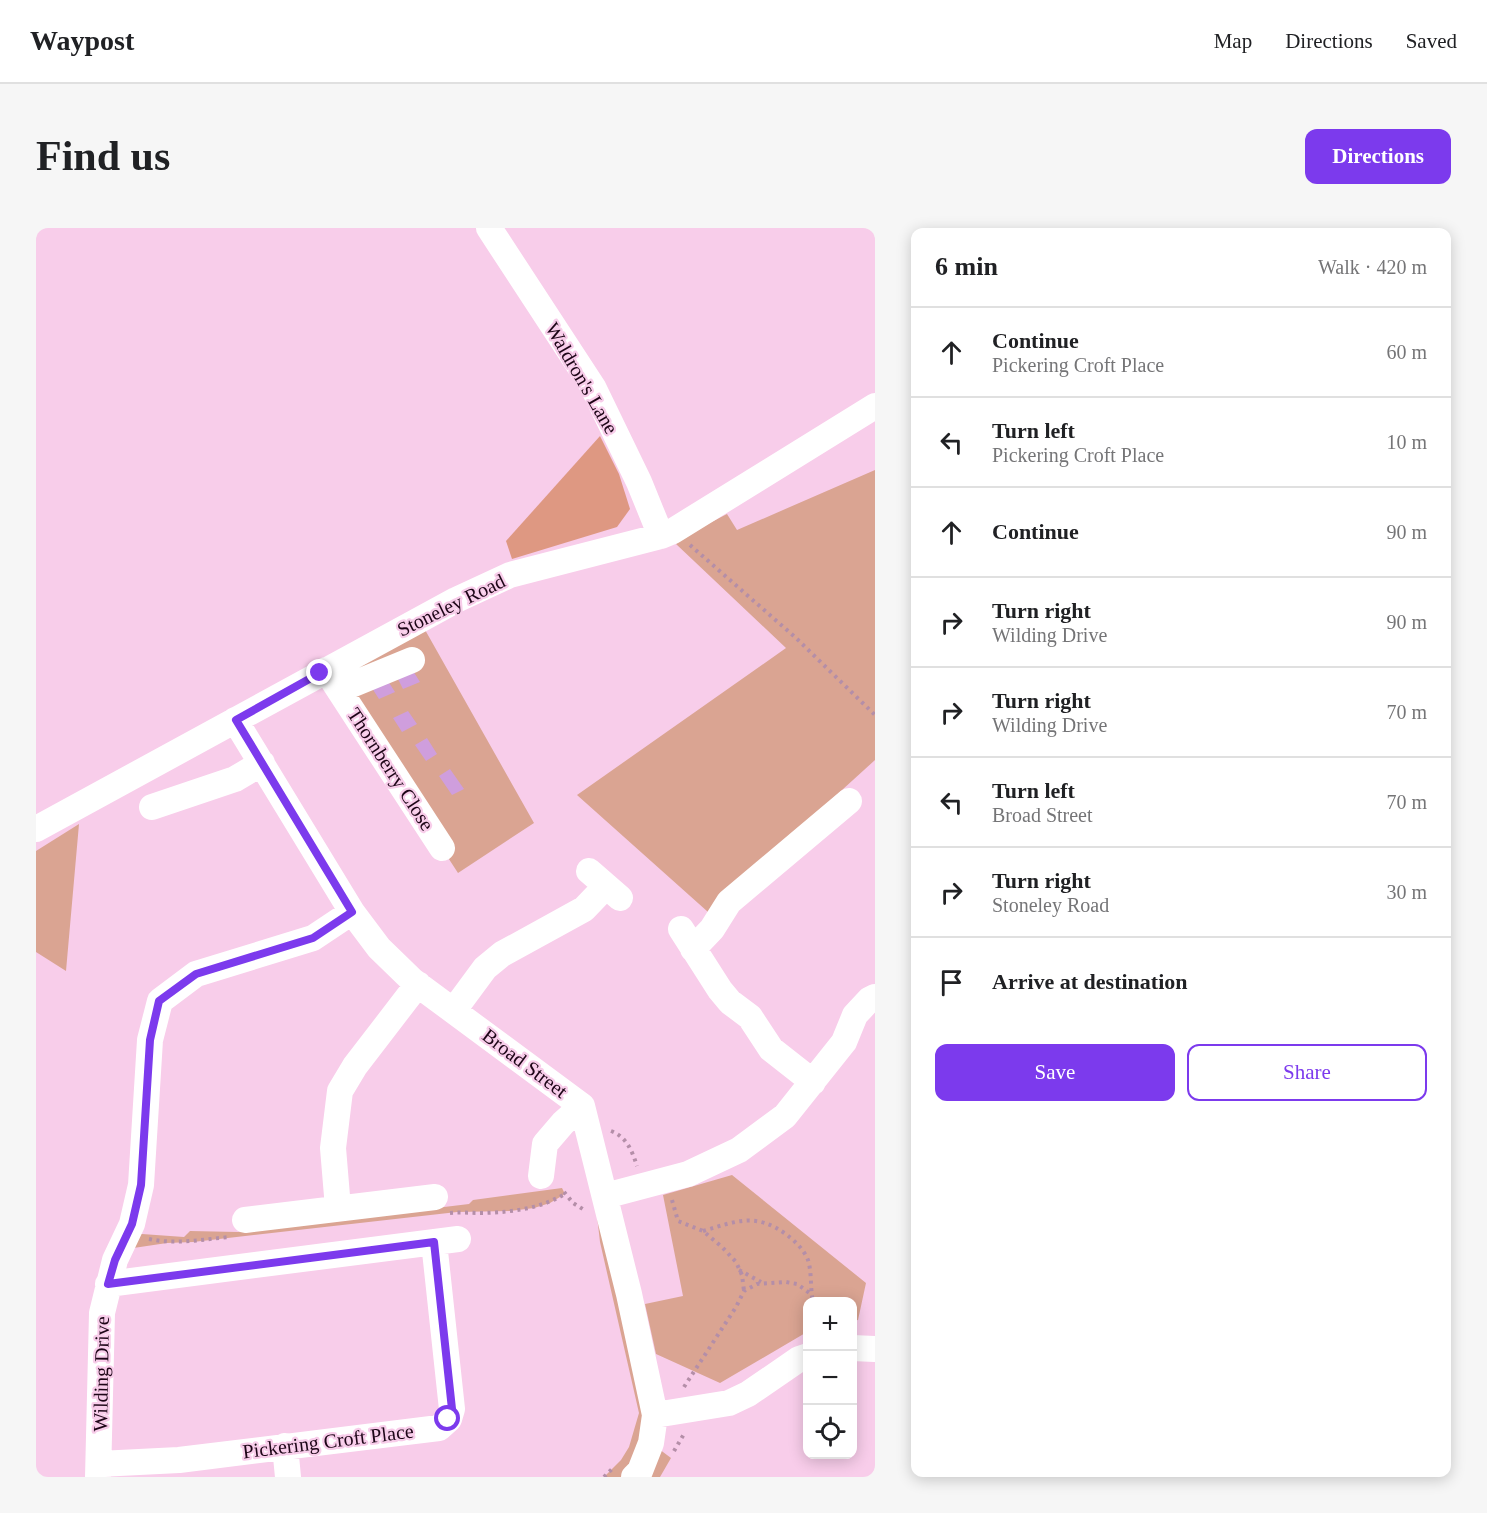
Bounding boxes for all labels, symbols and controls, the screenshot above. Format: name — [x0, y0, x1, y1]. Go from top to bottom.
text: Waypost — [30, 25, 134, 56]
text: Map — [1214, 29, 1252, 53]
text: Directions — [1285, 29, 1373, 53]
text: Saved — [1406, 29, 1457, 53]
button: Directions — [1305, 129, 1451, 184]
text: Find us — [36, 133, 170, 179]
text: 6 min — [935, 252, 998, 281]
text: Walk · 420 m — [1318, 256, 1427, 278]
street label: Waldron's Lane — [541, 318, 623, 438]
text: Continue — [992, 328, 1079, 353]
icon: ahead — [935, 336, 968, 369]
text: 60 m — [1386, 341, 1427, 363]
text: Pickering Croft Place — [992, 354, 1164, 376]
text: Turn left — [992, 418, 1075, 443]
icon: left — [935, 426, 968, 459]
text: 10 m — [1386, 431, 1427, 453]
text: Pickering Croft Place — [992, 444, 1164, 466]
icon: ahead — [935, 516, 968, 549]
text: Continue — [992, 519, 1079, 544]
text: 90 m — [1386, 521, 1427, 543]
street label: Stoneley Road — [394, 569, 509, 641]
text: Turn right — [992, 598, 1091, 623]
icon: right — [935, 606, 968, 639]
text: 90 m — [1386, 611, 1427, 633]
text: Wilding Drive — [992, 624, 1107, 646]
route end — [306, 659, 332, 685]
text: Turn right — [992, 688, 1091, 713]
icon: right — [935, 696, 968, 729]
text: 70 m — [1386, 701, 1427, 723]
street label: Thornberry Close — [342, 704, 439, 835]
text: Wilding Drive — [992, 714, 1107, 736]
text: Turn left — [992, 778, 1075, 803]
icon: left — [935, 786, 968, 819]
text: 70 m — [1386, 791, 1427, 813]
text: Broad Street — [992, 804, 1093, 826]
text: Turn right — [992, 868, 1091, 893]
icon: right — [935, 876, 968, 909]
text: 30 m — [1386, 881, 1427, 903]
text: Stoneley Road — [992, 894, 1109, 916]
icon: arrive — [935, 966, 968, 999]
text: Arrive at destination — [992, 969, 1188, 994]
street label: Broad Street — [478, 1024, 572, 1102]
button: Save — [935, 1044, 1175, 1101]
button: Share — [1187, 1044, 1427, 1101]
map controls — [803, 1297, 857, 1459]
button: + — [803, 1297, 857, 1351]
street label: Wilding Drive — [89, 1316, 114, 1432]
button: − — [803, 1351, 857, 1405]
route start — [434, 1405, 460, 1431]
button: locate — [803, 1405, 857, 1459]
street label: Pickering Croft Place — [241, 1420, 415, 1463]

